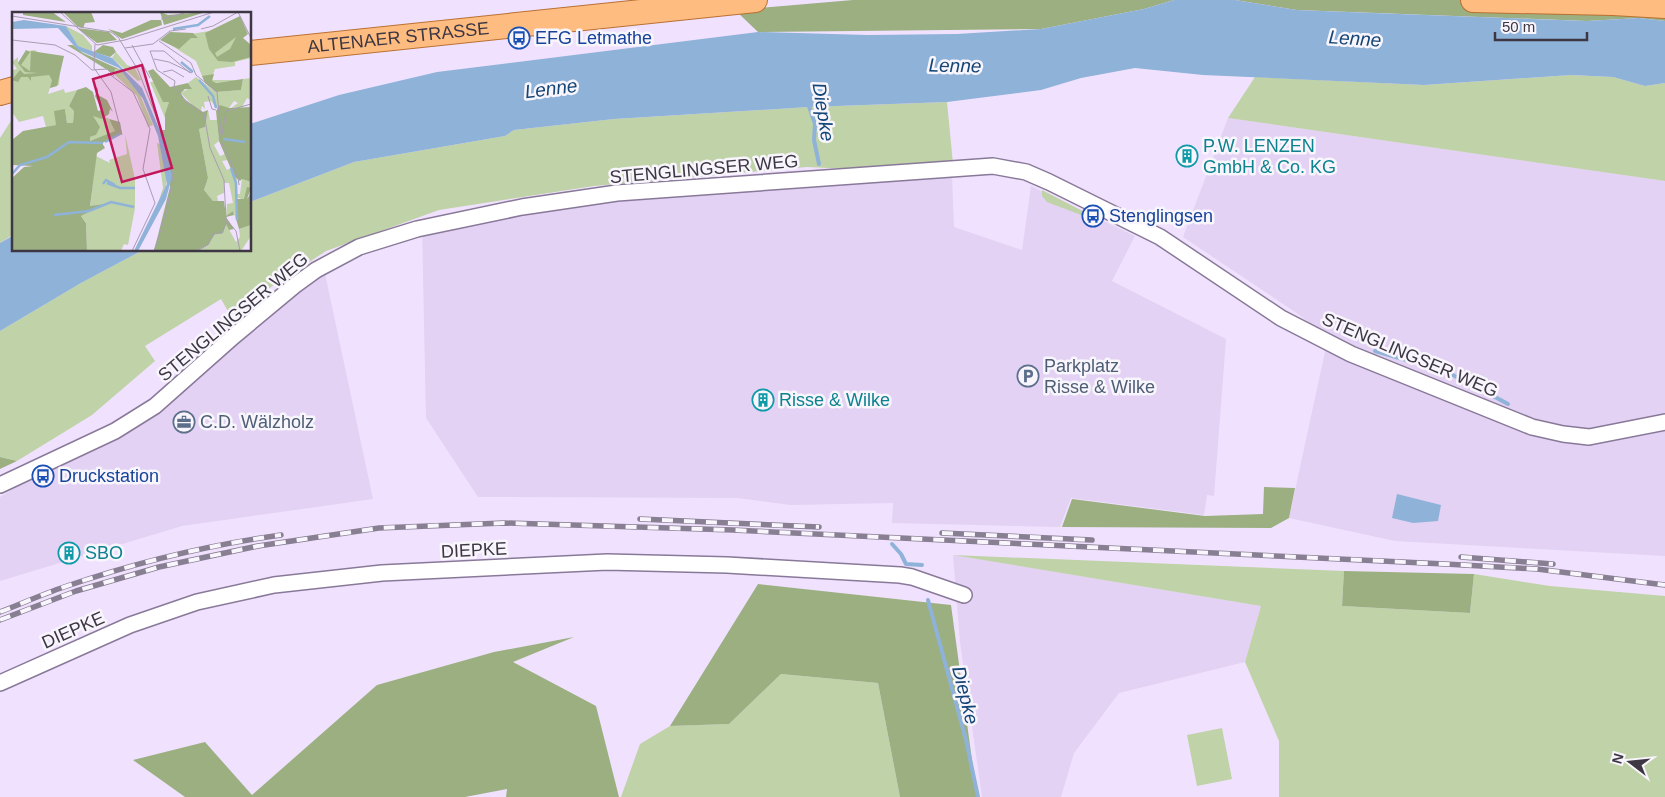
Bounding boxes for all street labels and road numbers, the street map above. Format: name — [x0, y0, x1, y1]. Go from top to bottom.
street label: ALTENAER STRASSE — [306, 18, 490, 57]
street label: STENGLINGSER WEG — [609, 151, 799, 187]
street label: STENGLINGSER WEG — [154, 249, 312, 385]
street label: STENGLINGSER WEG — [1319, 309, 1501, 401]
street label: DIEPKE — [441, 538, 507, 562]
street label: DIEPKE — [39, 607, 107, 653]

